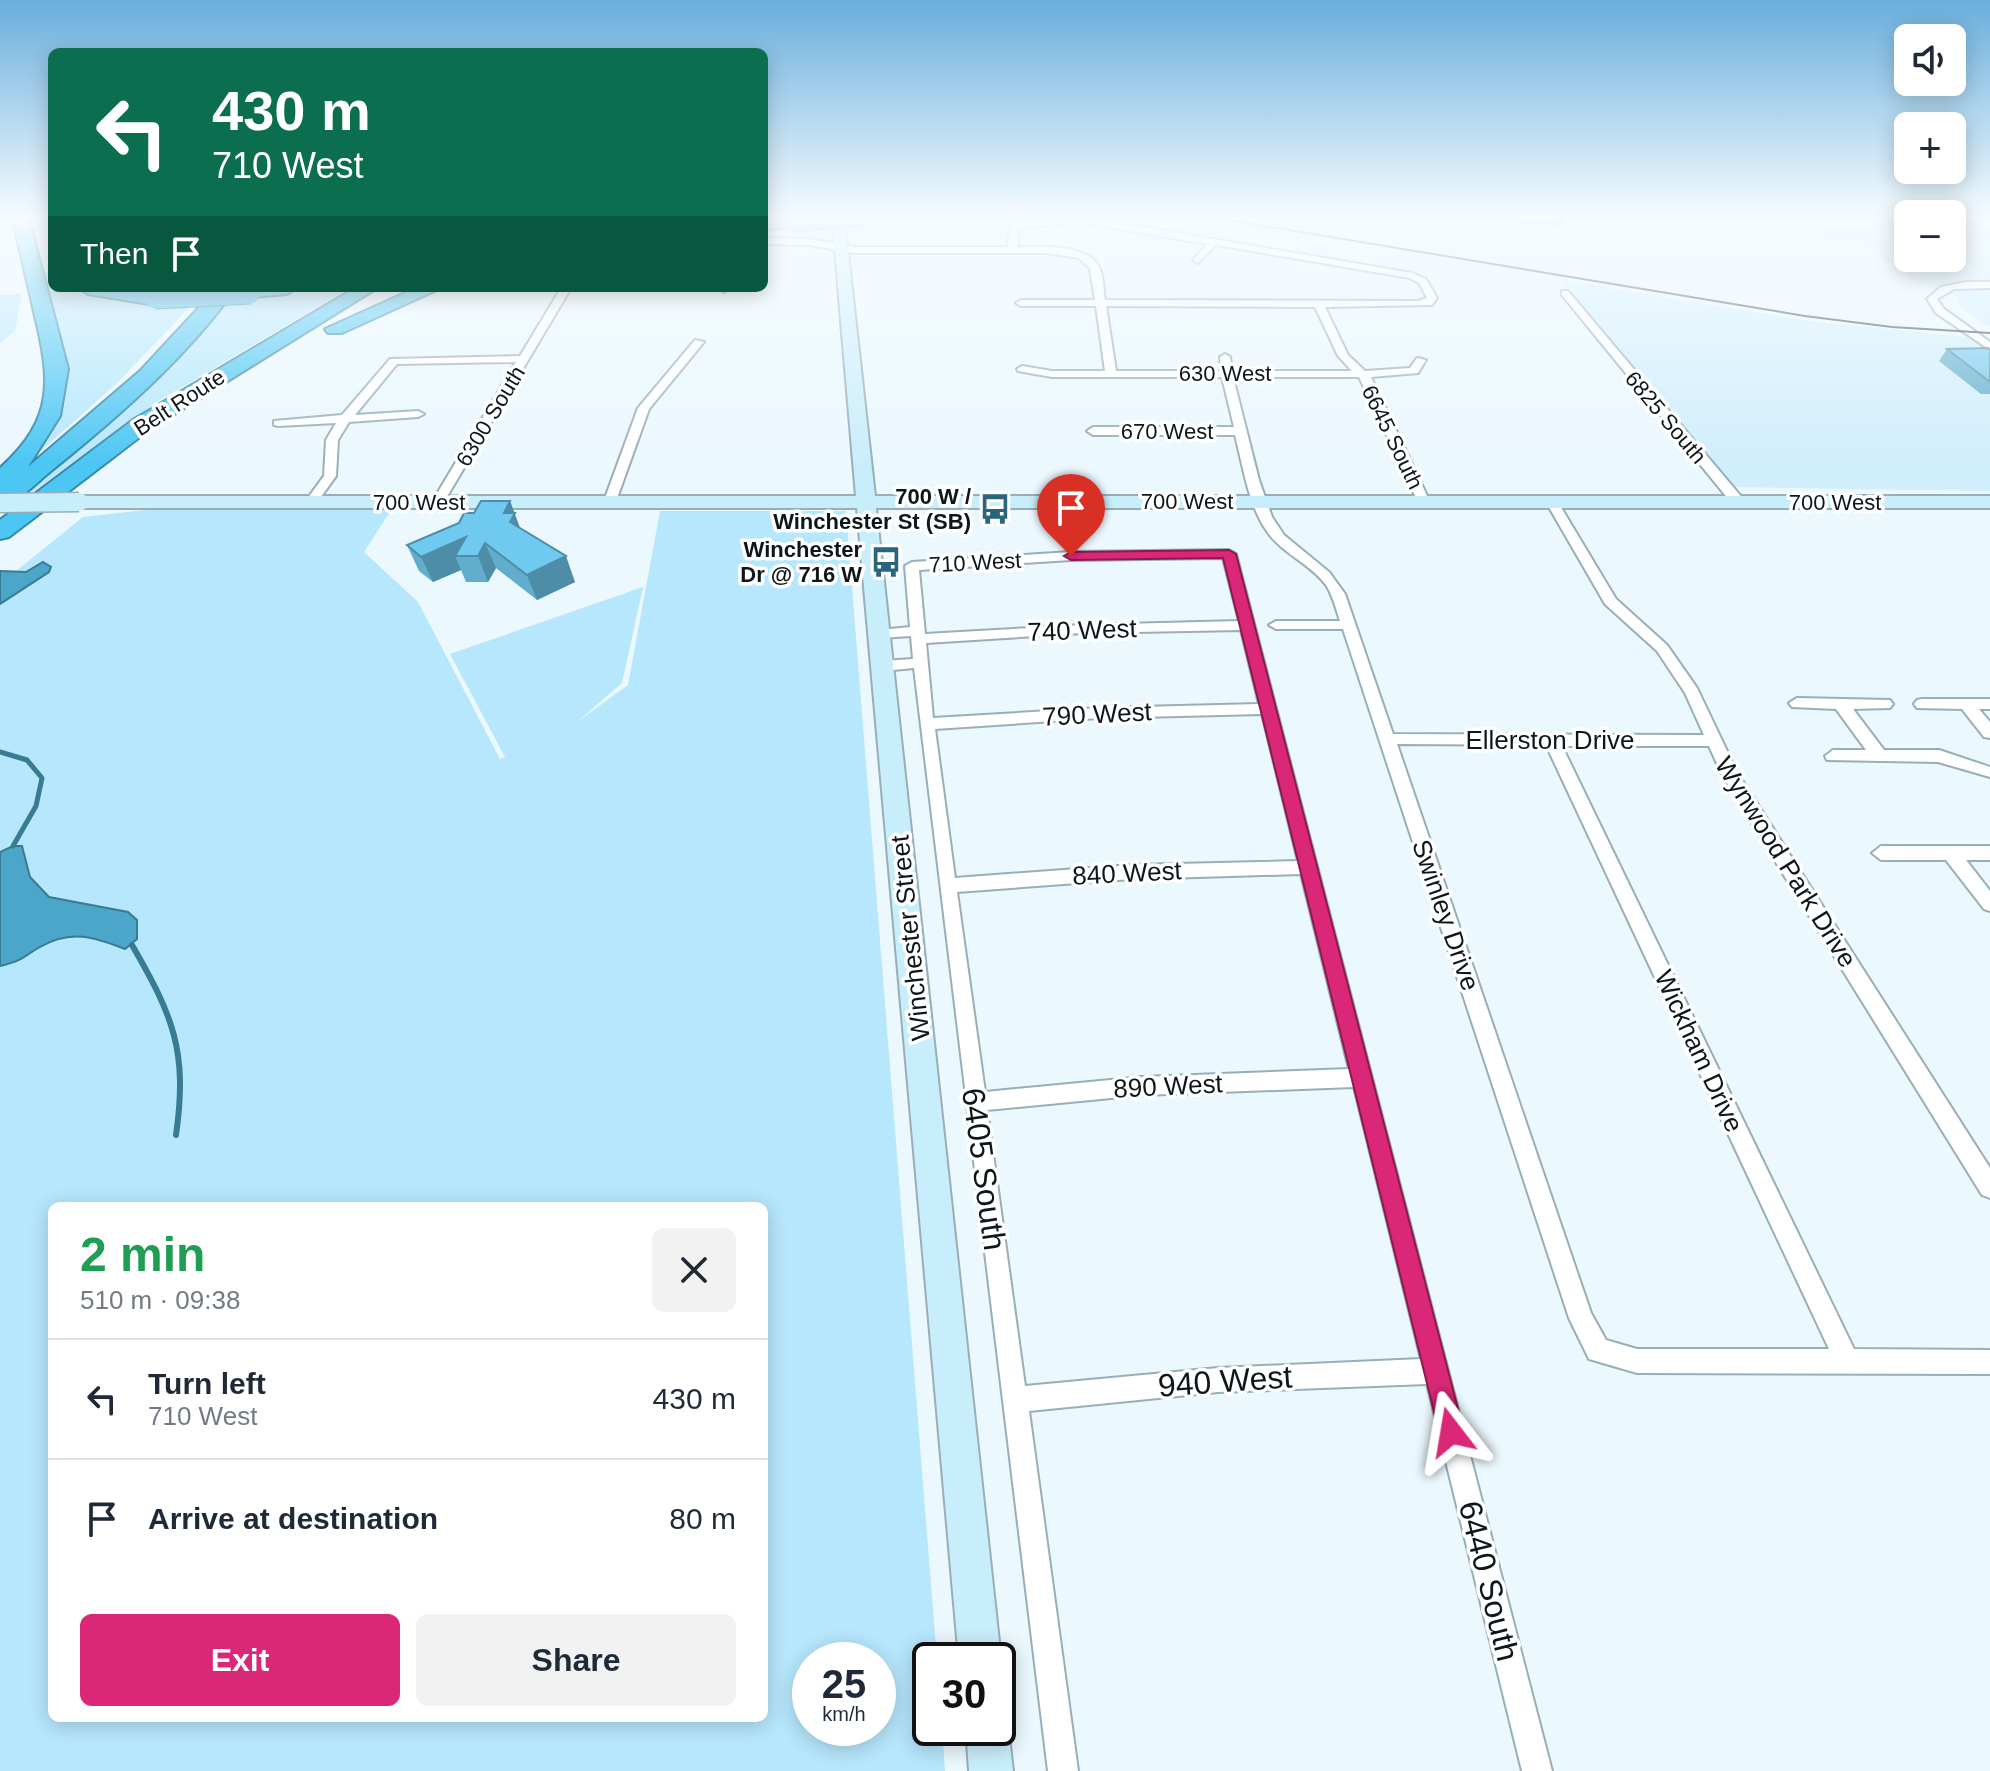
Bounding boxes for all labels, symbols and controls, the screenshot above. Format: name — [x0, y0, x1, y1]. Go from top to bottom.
map controls — [1894, 24, 1966, 272]
button: sound — [1894, 24, 1966, 96]
text: 430 m — [212, 79, 371, 142]
icon: left — [80, 80, 184, 184]
button: + — [1894, 112, 1966, 184]
text: 710 West — [212, 145, 363, 186]
button: − — [1894, 200, 1966, 272]
icon: arrive — [164, 232, 208, 276]
text: Then — [80, 237, 148, 270]
street label: 630 West — [1179, 361, 1271, 386]
street label: 6300 South — [451, 362, 530, 471]
street label: Belt Route — [129, 364, 229, 441]
street label: 6825 South — [1620, 366, 1711, 468]
street label: 6645 South — [1357, 381, 1428, 493]
street label: 670 West — [1121, 419, 1213, 444]
pin — [1037, 474, 1105, 556]
place label: 700 W / Winchester St (SB) — [773, 484, 971, 534]
icon: arrive — [1049, 486, 1093, 530]
street label: 700 West — [1141, 489, 1233, 514]
street label: 700 West — [373, 490, 465, 515]
street label: 700 West — [1789, 490, 1881, 515]
bus stop icon: 700 W / Winchester St (SB) — [978, 492, 1012, 526]
place label: Winchester Dr @ 716 W — [740, 537, 862, 587]
bus stop icon: Winchester Dr @ 716 W — [869, 545, 903, 579]
street label: 710 West — [928, 548, 1022, 577]
street label: 740 West — [1027, 613, 1138, 647]
street label: 790 West — [1042, 696, 1153, 732]
street label: Ellerston Drive — [1465, 725, 1635, 755]
street label: Wynwood Park Drive — [1709, 751, 1863, 973]
street label: Winchester Street — [884, 833, 936, 1042]
street label: Swinley Drive — [1406, 836, 1486, 994]
street label: 840 West — [1072, 855, 1183, 891]
street label: Wickham Drive — [1648, 965, 1750, 1137]
street label: 890 West — [1113, 1068, 1224, 1104]
street label: 6405 South — [955, 1085, 1013, 1253]
text: 2 min — [80, 1228, 205, 1281]
button: close — [652, 1228, 736, 1312]
text: 510 m · 09:38 — [80, 1285, 240, 1315]
street label: 940 West — [1157, 1358, 1293, 1404]
text: Turn left — [148, 1367, 266, 1400]
icon: left — [80, 1377, 124, 1421]
text: 430 m — [653, 1382, 736, 1415]
position arrow — [1409, 1390, 1493, 1474]
text: 710 West — [148, 1401, 257, 1431]
icon: arrive — [80, 1497, 124, 1541]
street label: 6440 South — [1452, 1497, 1526, 1665]
text: Arrive at destination — [148, 1502, 438, 1535]
text: 80 m — [669, 1502, 736, 1535]
button: Exit — [80, 1614, 400, 1706]
button: Share — [416, 1614, 736, 1706]
speed limit sign: 30 — [912, 1642, 1016, 1746]
text: 25 — [822, 1662, 866, 1706]
text: km/h — [822, 1703, 866, 1725]

